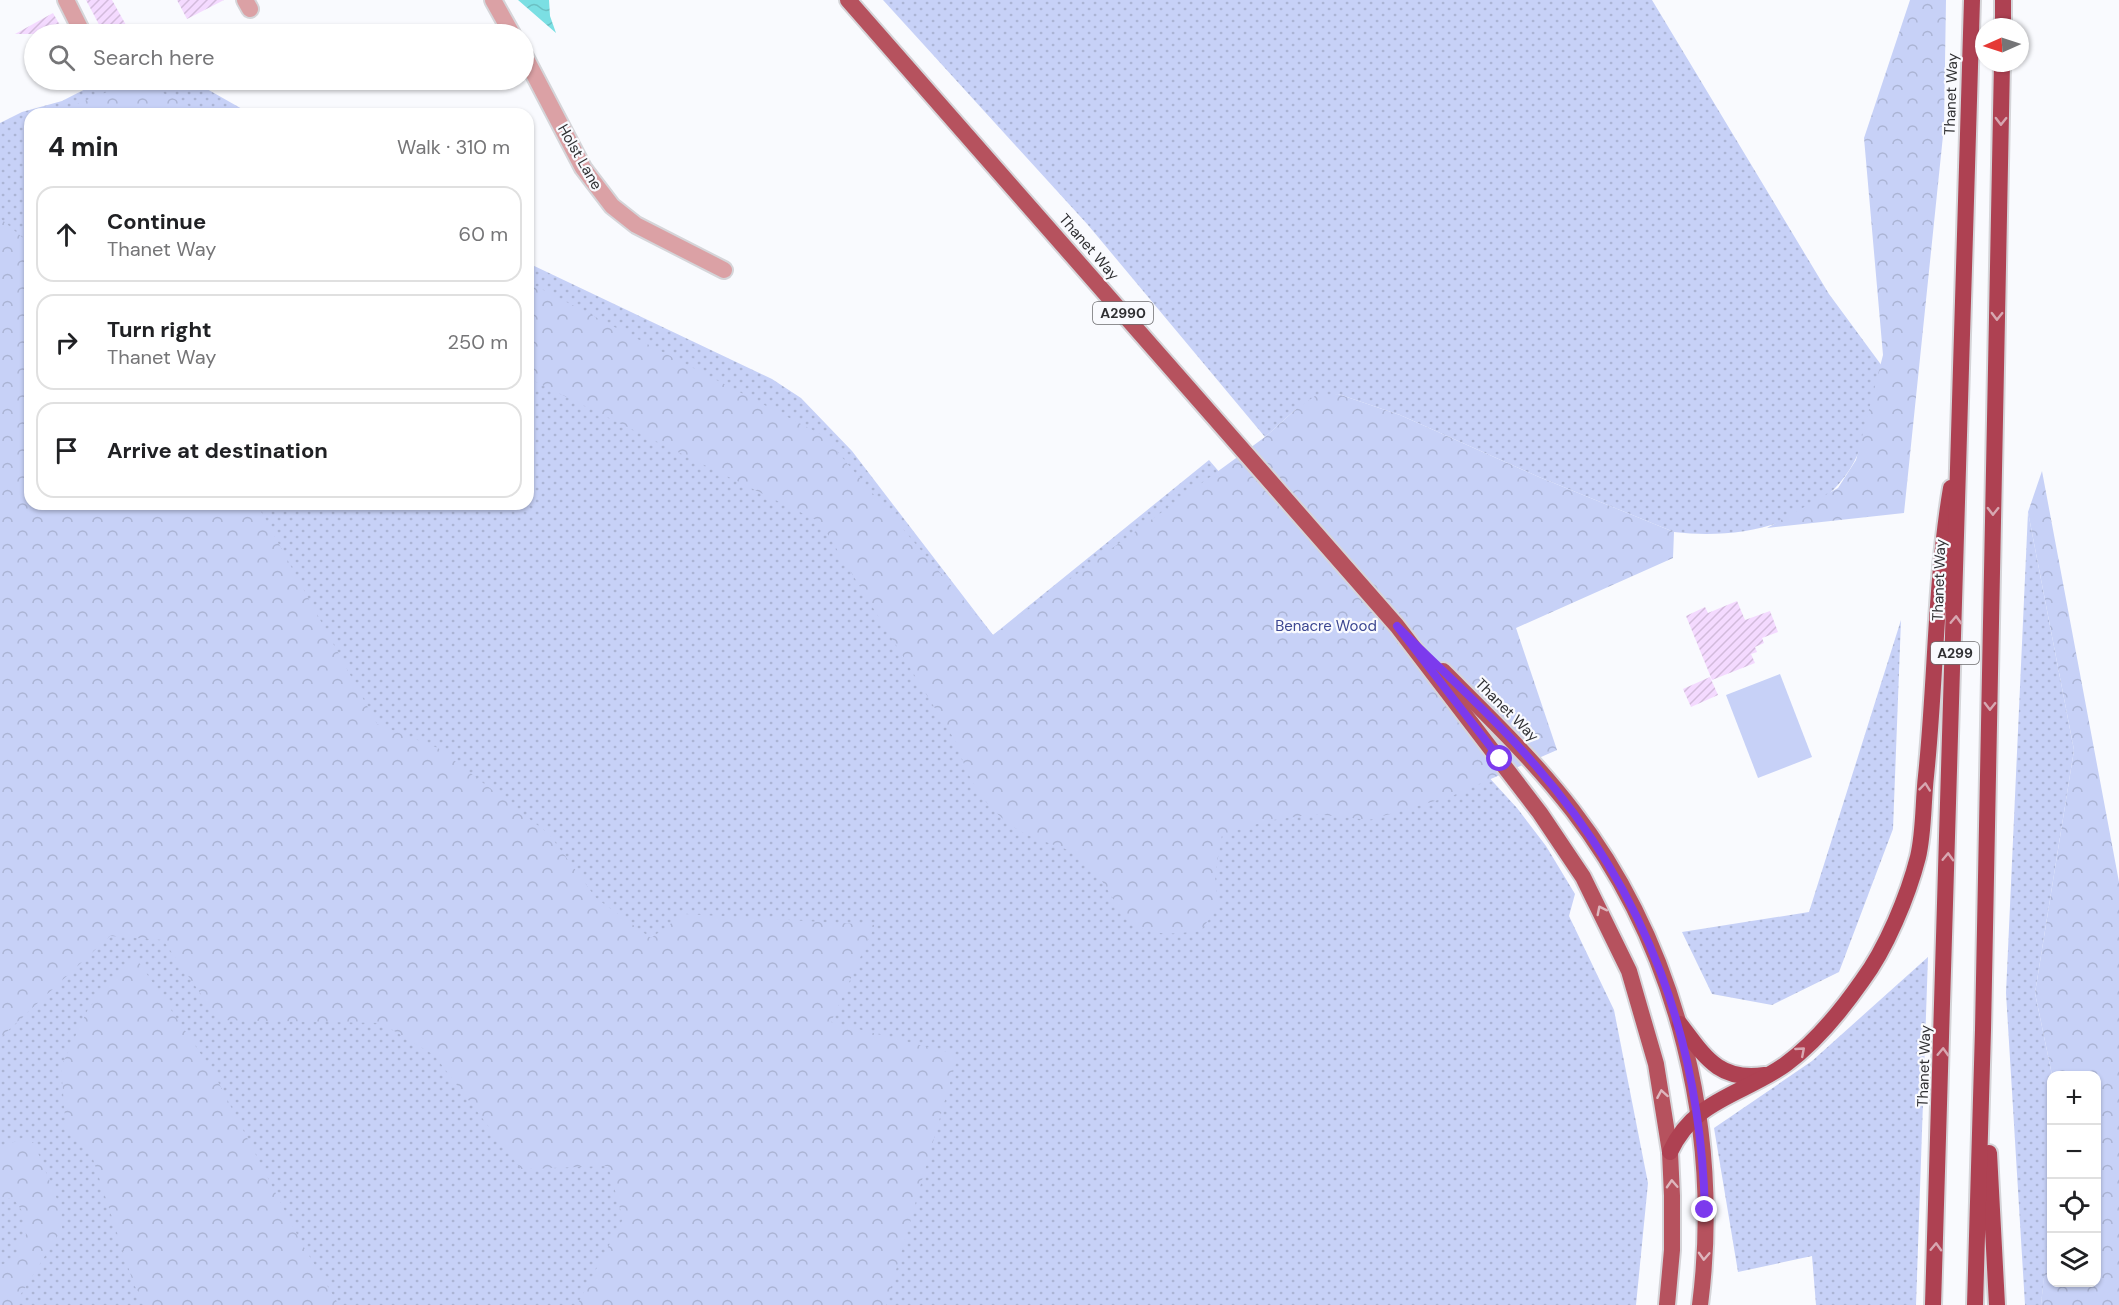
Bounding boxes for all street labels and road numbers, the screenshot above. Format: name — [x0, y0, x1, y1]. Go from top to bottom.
street label: Thanet Way — [1940, 52, 1962, 135]
street label: Holst Lane — [553, 121, 607, 193]
street label: Thanet Way — [1055, 209, 1124, 285]
road number: A2990 — [1093, 302, 1153, 324]
street label: Thanet Way — [1928, 538, 1950, 621]
road number: A299 — [1931, 642, 1979, 664]
street label: Thanet Way — [1471, 674, 1544, 747]
street label: Thanet Way — [1913, 1024, 1935, 1107]

